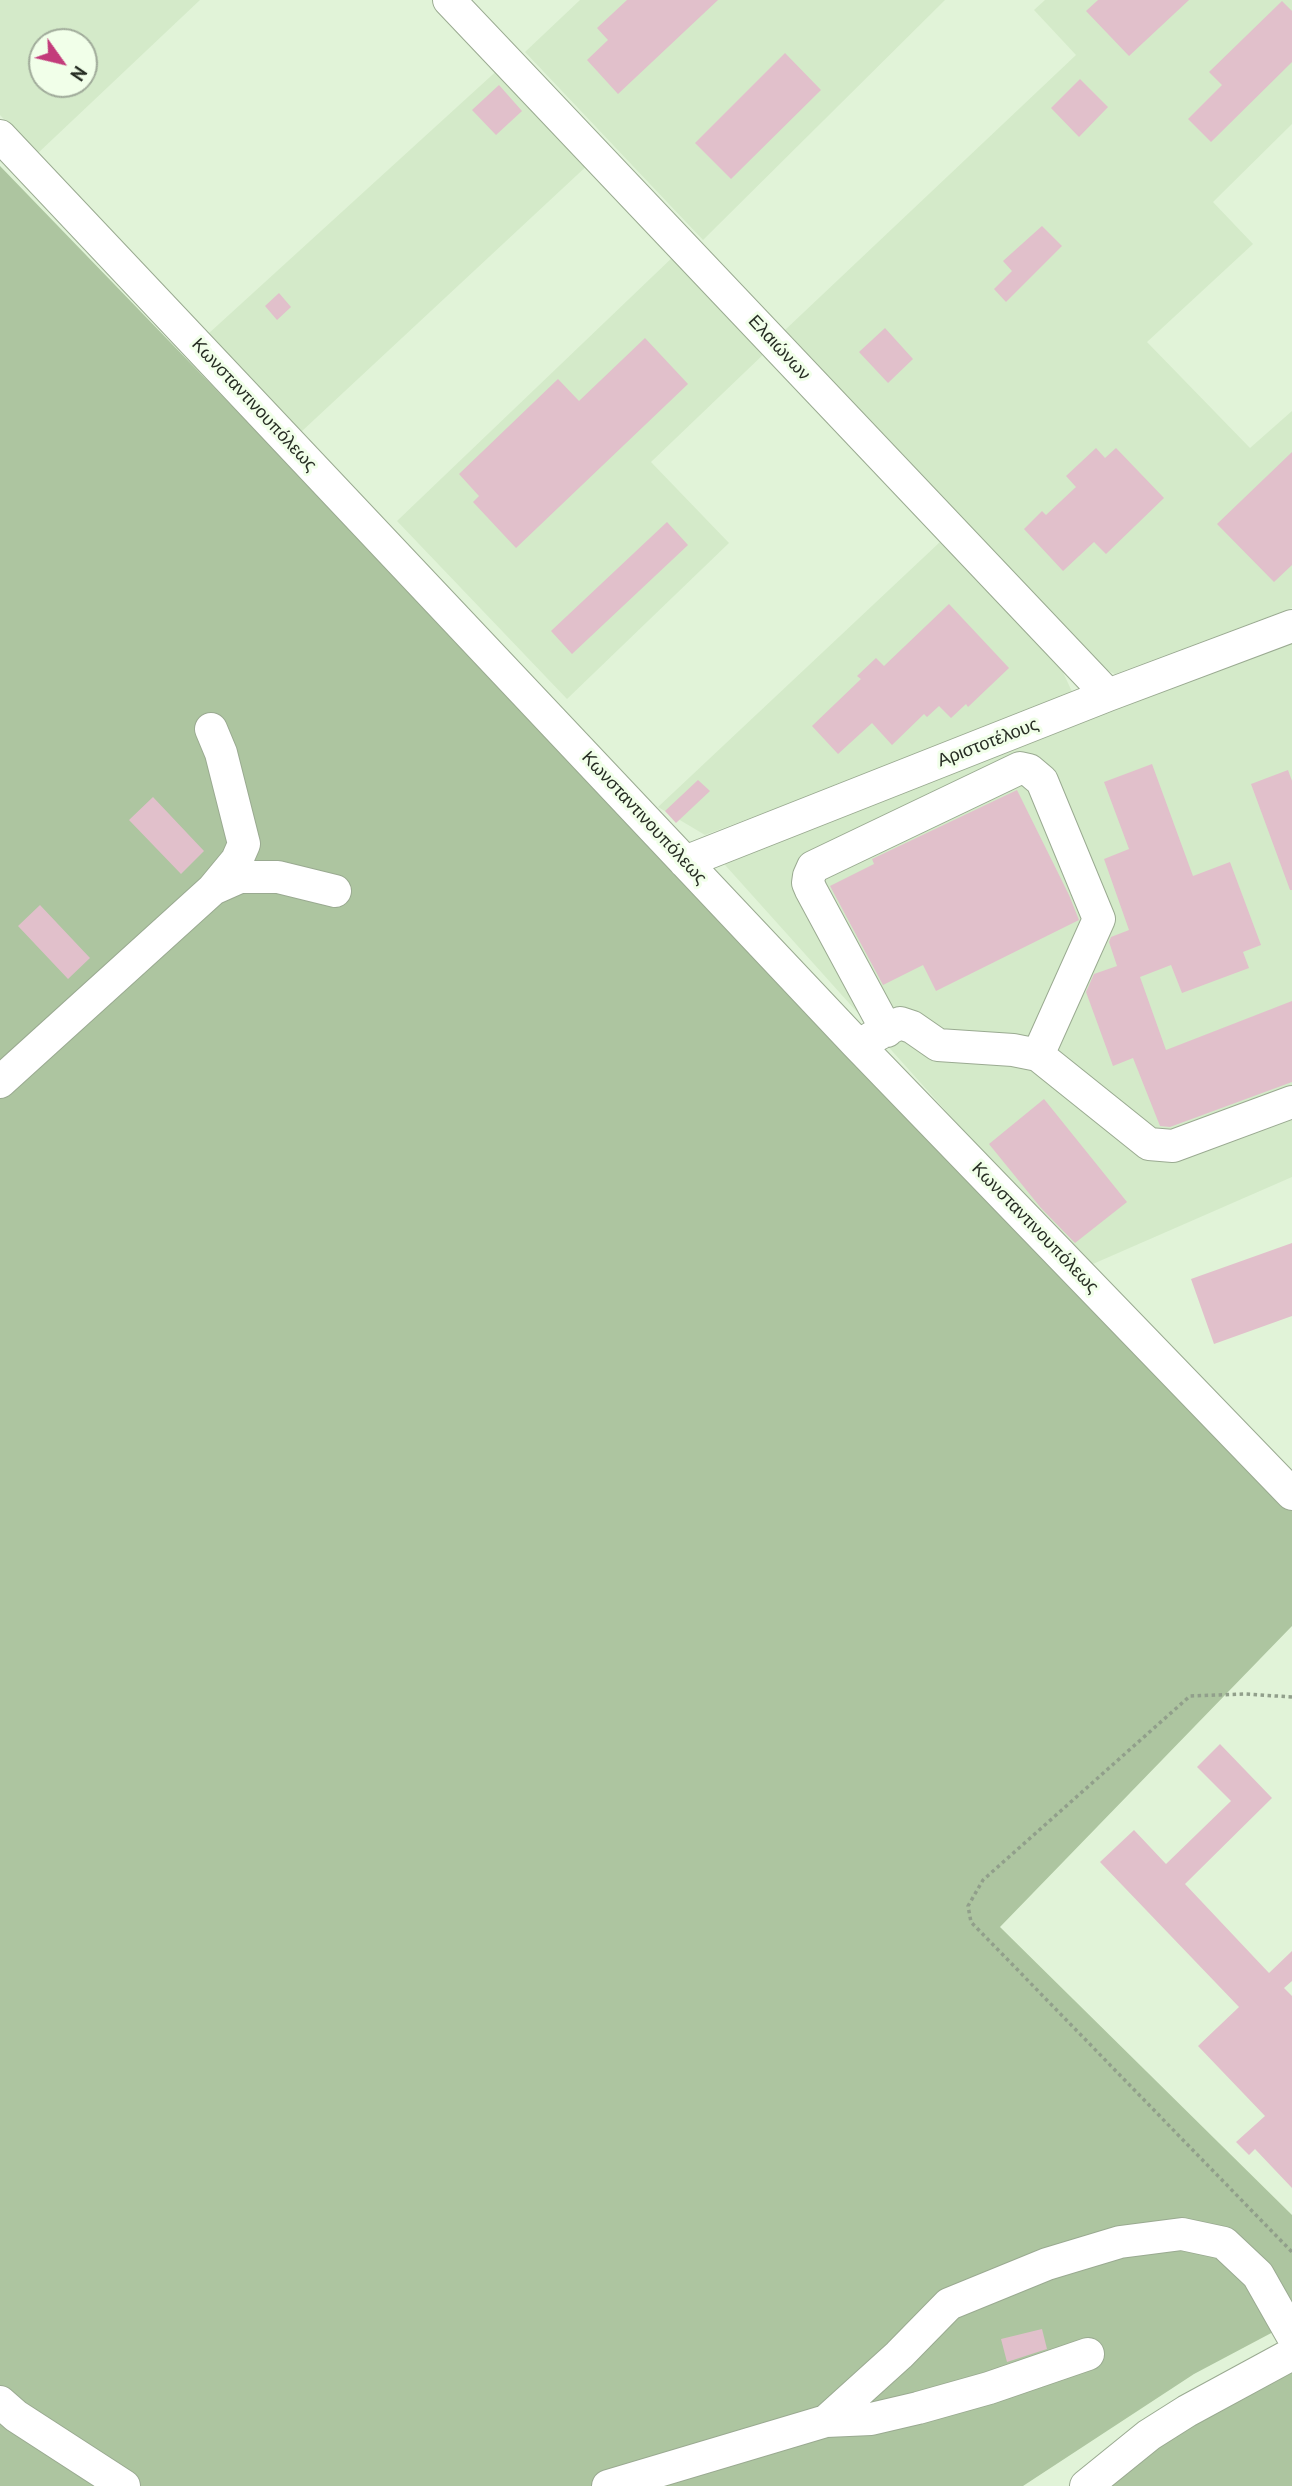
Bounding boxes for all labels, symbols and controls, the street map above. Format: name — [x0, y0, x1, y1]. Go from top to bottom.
north arrow — [28, 28, 98, 98]
text: N — [65, 62, 92, 86]
street label: Ελαιώνων — [743, 311, 815, 385]
street label: Κωνσταντινουπόλεως — [187, 334, 321, 476]
street label: Αριστοτέλους — [934, 714, 1042, 772]
street label: Κωνσταντινουπόλεως — [577, 747, 711, 889]
street label: Κωνσταντινουπόλεως — [967, 1158, 1103, 1298]

